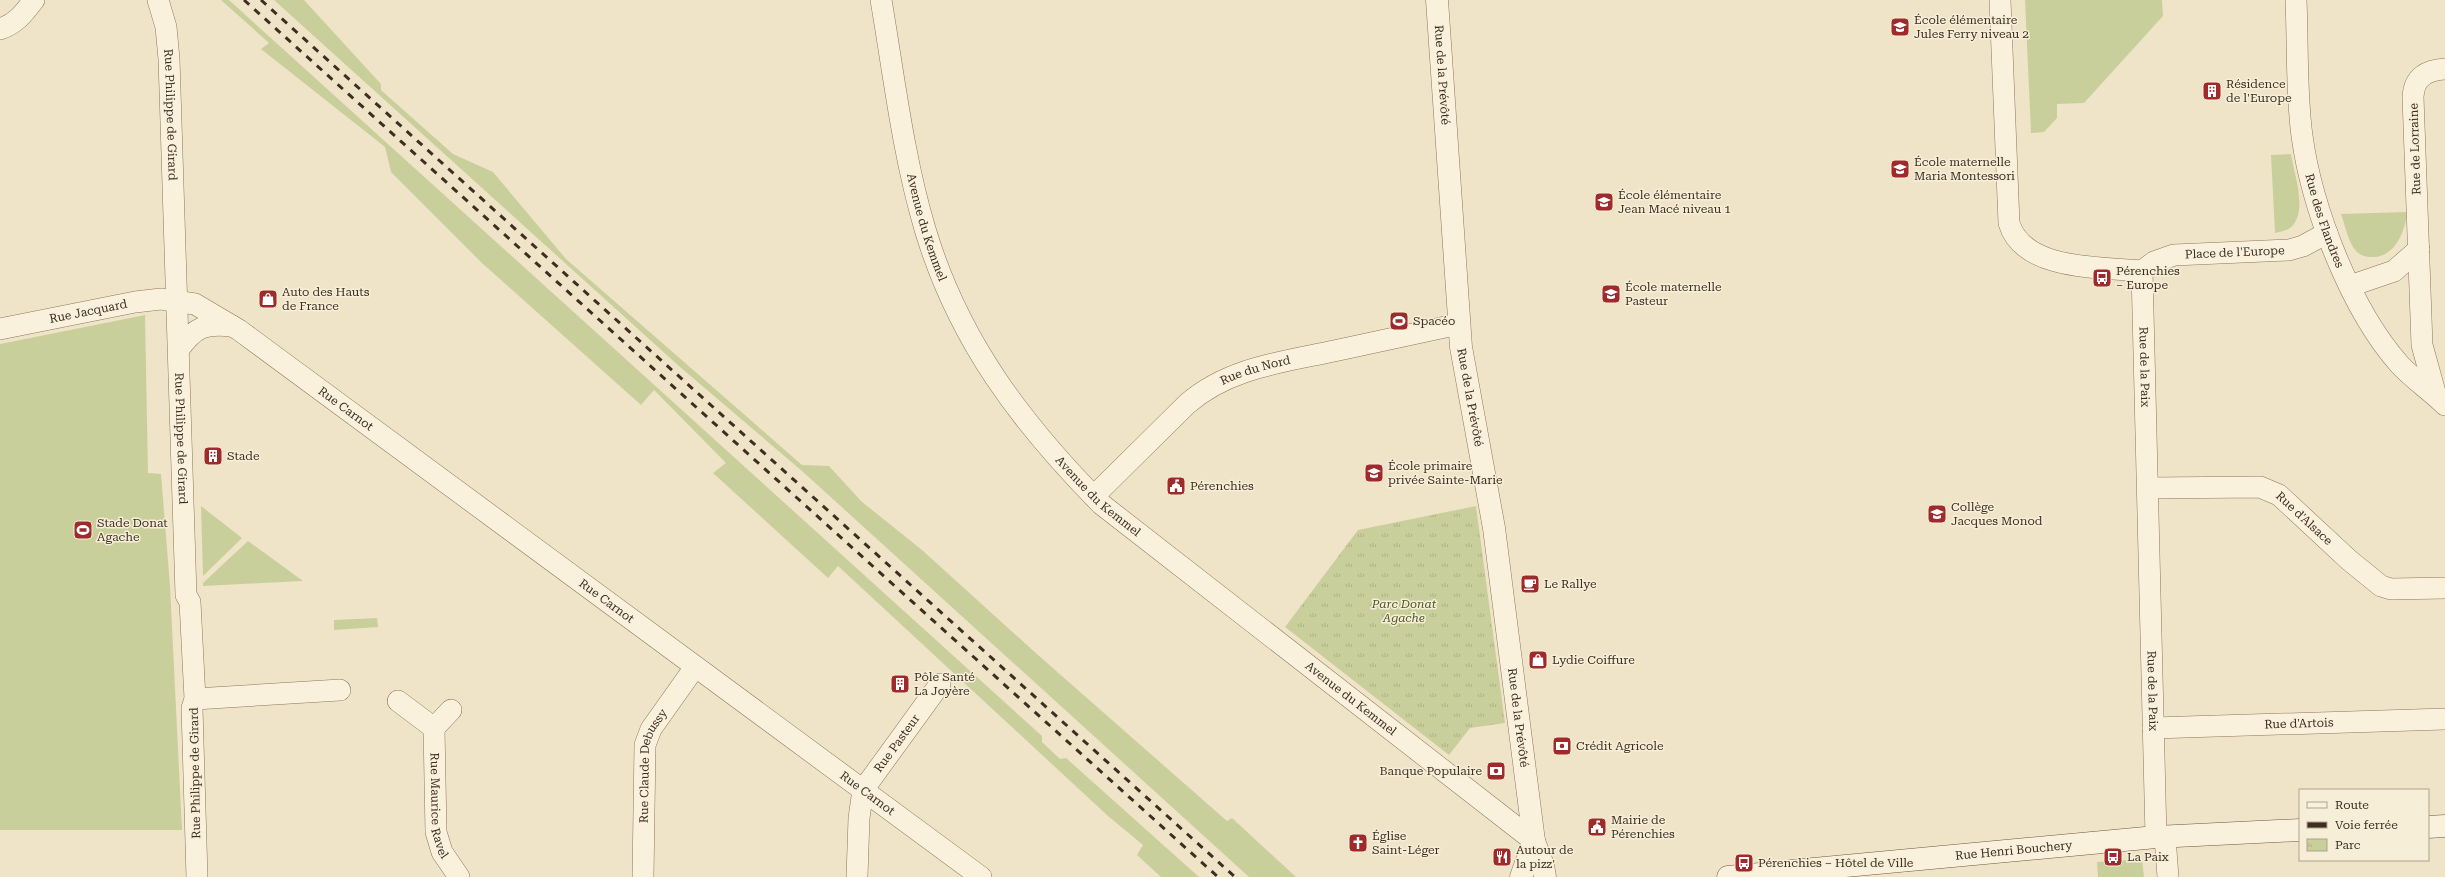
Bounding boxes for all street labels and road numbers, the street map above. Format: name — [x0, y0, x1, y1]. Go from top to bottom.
street label: Rue de la Prévôté — [1432, 24, 1453, 126]
street label: Rue Philippe de Girard — [161, 48, 180, 181]
street label: Rue de Lorraine — [2406, 102, 2424, 195]
street label: Avenue du Kemmel — [904, 172, 950, 283]
street label: Rue des Flandres — [2302, 172, 2347, 270]
street label: Place de l'Europe — [2185, 243, 2285, 262]
street label: Rue Jacquard — [48, 297, 129, 326]
street label: Rue de la Paix — [2136, 327, 2152, 408]
street label: Rue de la Prévôté — [1454, 347, 1486, 448]
street label: Rue du Nord — [1218, 353, 1292, 388]
street label: Rue Philippe de Girard — [172, 372, 190, 505]
street label: Rue Carnot — [316, 384, 376, 434]
street label: Avenue du Kemmel — [1053, 453, 1144, 539]
street label: Rue d'Alsace — [2273, 489, 2336, 548]
street label: Rue Carnot — [576, 576, 637, 626]
street label: Rue de la Paix — [2144, 650, 2160, 731]
street label: Avenue du Kemmel — [1303, 659, 1399, 738]
street label: Rue de la Prévôté — [1505, 667, 1532, 769]
street label: Rue Claude Debussy — [637, 705, 671, 823]
street label: Rue Philippe de Girard — [187, 707, 203, 839]
street label: Rue Pasteur — [871, 712, 923, 775]
street label: Rue d'Artois — [2264, 715, 2334, 732]
street label: Rue Maurice Ravel — [427, 752, 452, 862]
street label: Rue Carnot — [837, 768, 898, 818]
street label: Rue Henri Bouchery — [1955, 838, 2074, 863]

